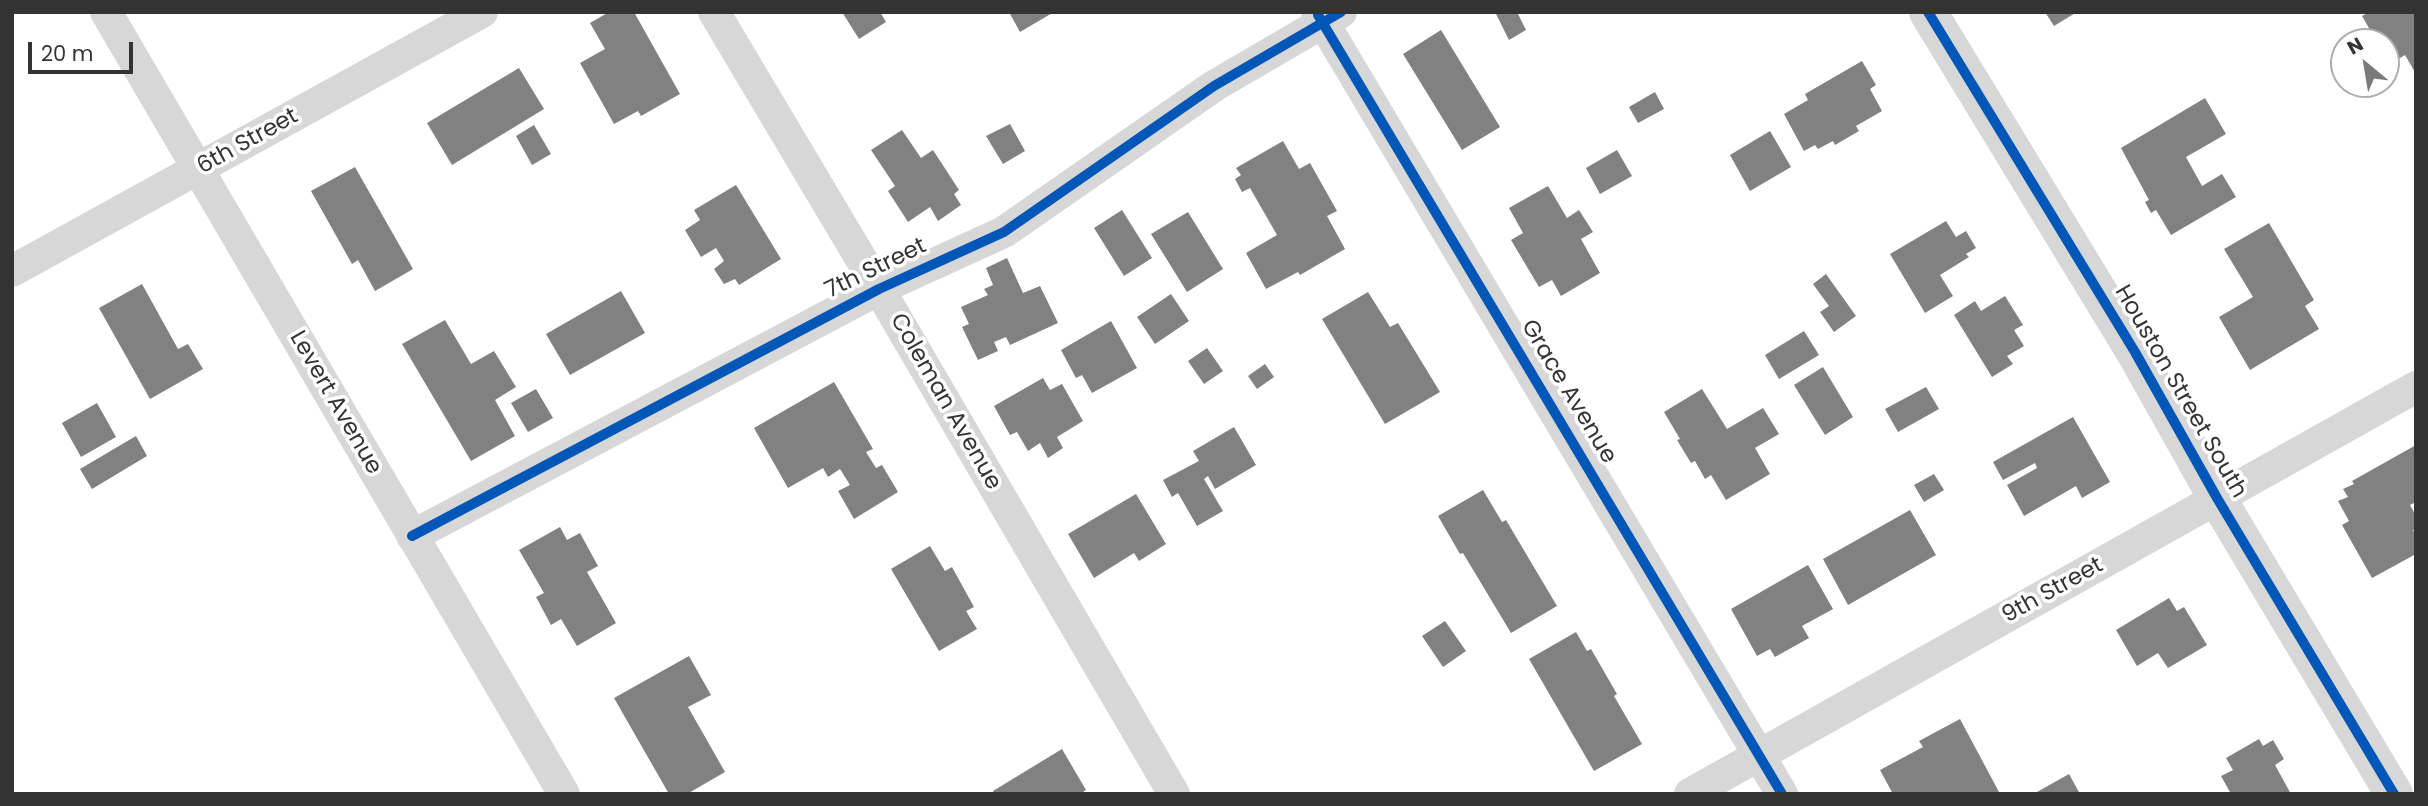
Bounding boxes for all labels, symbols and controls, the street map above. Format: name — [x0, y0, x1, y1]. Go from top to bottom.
scale bar — [32, 28, 136, 72]
north arrow — [2330, 28, 2400, 98]
text: N — [2342, 31, 2368, 61]
text: 20 m — [41, 39, 94, 68]
street label: 6th Street — [193, 103, 303, 181]
street label: 7th Street — [821, 233, 931, 305]
street label: Houston Street South — [2108, 281, 2252, 503]
street label: Coleman Avenue — [883, 309, 1007, 495]
street label: Grace Avenue — [1514, 315, 1622, 469]
street label: Levert Avenue — [283, 326, 387, 480]
street label: 9th Street — [1998, 552, 2108, 630]

